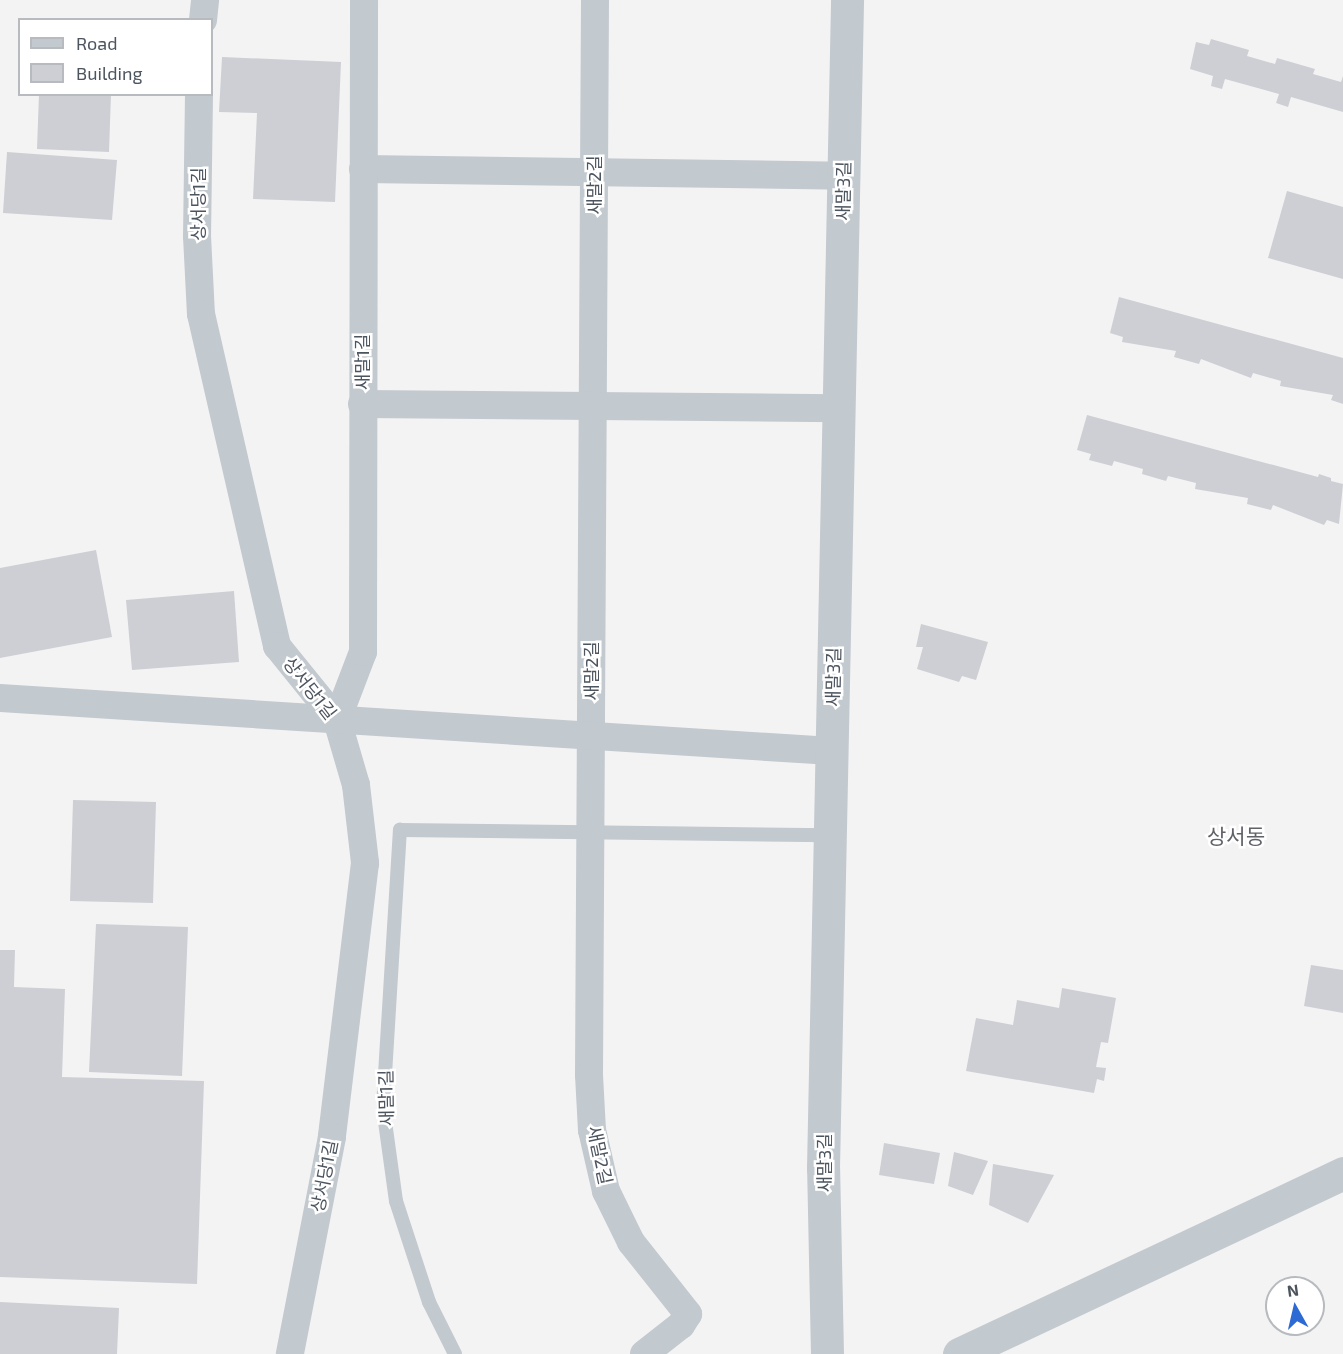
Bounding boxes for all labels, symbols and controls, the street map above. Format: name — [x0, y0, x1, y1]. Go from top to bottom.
legend — [18, 18, 213, 96]
text: Road — [76, 32, 117, 54]
text: Building — [76, 62, 143, 84]
street label: 새말2길 — [583, 155, 605, 215]
street label: 새말3길 — [832, 161, 854, 221]
street label: 상서당1길 — [187, 167, 209, 241]
street label: 새말1길 — [351, 334, 373, 390]
street label: 새말2길 — [580, 641, 602, 701]
street label: 새말3길 — [822, 647, 844, 707]
street label: 상서당1길 — [279, 652, 341, 724]
district label: 상서동 — [1207, 823, 1265, 849]
street label: 새말1길 — [375, 1069, 397, 1127]
street label: 새말2길 — [583, 1124, 617, 1186]
street label: 새말3길 — [813, 1133, 835, 1193]
street label: 상서당1길 — [306, 1138, 342, 1214]
north arrow — [1265, 1276, 1325, 1336]
text: N — [1286, 1279, 1300, 1300]

